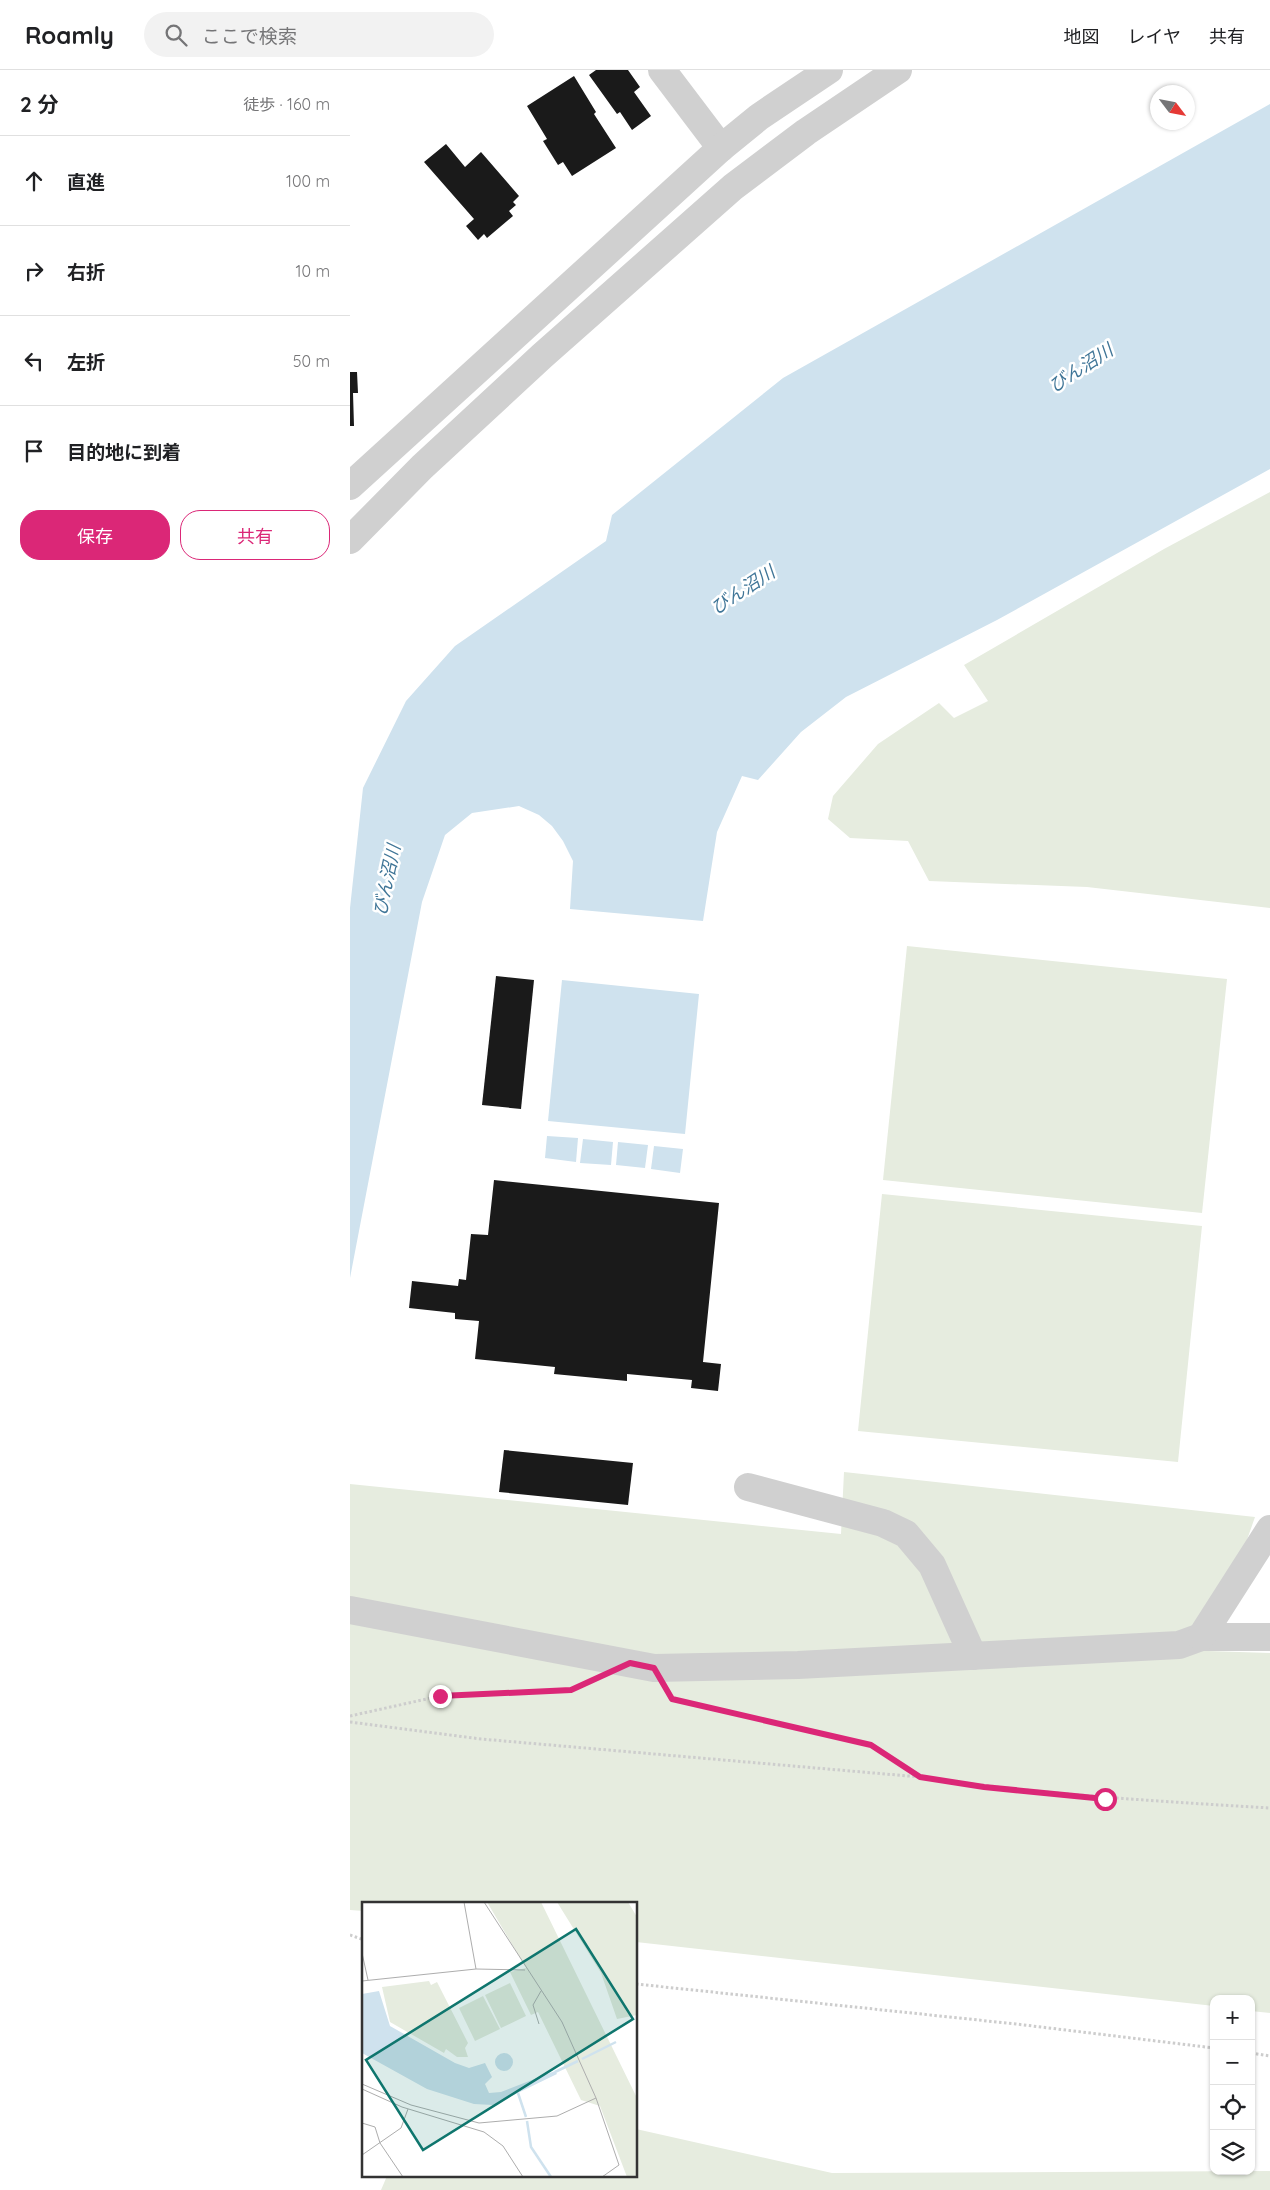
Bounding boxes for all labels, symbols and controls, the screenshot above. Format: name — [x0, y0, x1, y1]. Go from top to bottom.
search box — [144, 12, 494, 57]
text: Roamly — [25, 20, 114, 50]
icon: search — [162, 21, 190, 49]
text: ここで検索 — [202, 24, 297, 48]
text: 地図 — [1064, 25, 1100, 48]
text: レイヤ — [1128, 25, 1181, 48]
text: 共有 — [1209, 25, 1245, 48]
north arrow — [1150, 85, 1195, 130]
text: 2 分 — [20, 91, 59, 117]
text: 徒歩 · 160 m — [243, 94, 330, 114]
icon: ahead — [20, 167, 48, 195]
text: 直進 — [67, 170, 105, 194]
text: 100 m — [286, 171, 330, 191]
icon: right — [20, 257, 48, 285]
text: 右折 — [67, 260, 105, 284]
text: 10 m — [296, 261, 330, 281]
water label: びん沼川 — [1044, 337, 1119, 397]
icon: left — [20, 347, 48, 375]
text: 左折 — [67, 350, 105, 374]
text: 50 m — [293, 351, 330, 371]
icon: arrive — [20, 437, 48, 465]
text: 目的地に到着 — [67, 440, 181, 464]
button: 保存 — [20, 510, 170, 560]
button: 共有 — [180, 510, 330, 560]
water label: びん沼川 — [706, 559, 781, 619]
water label: びん沼川 — [368, 840, 406, 918]
route end — [429, 1685, 452, 1708]
route start — [1094, 1788, 1117, 1811]
inset map — [362, 1902, 638, 2178]
map controls — [1210, 1995, 1255, 2175]
button: + — [1210, 1995, 1255, 2040]
button: − — [1210, 2040, 1255, 2085]
button: locate — [1210, 2085, 1255, 2130]
button: layers — [1210, 2130, 1255, 2175]

